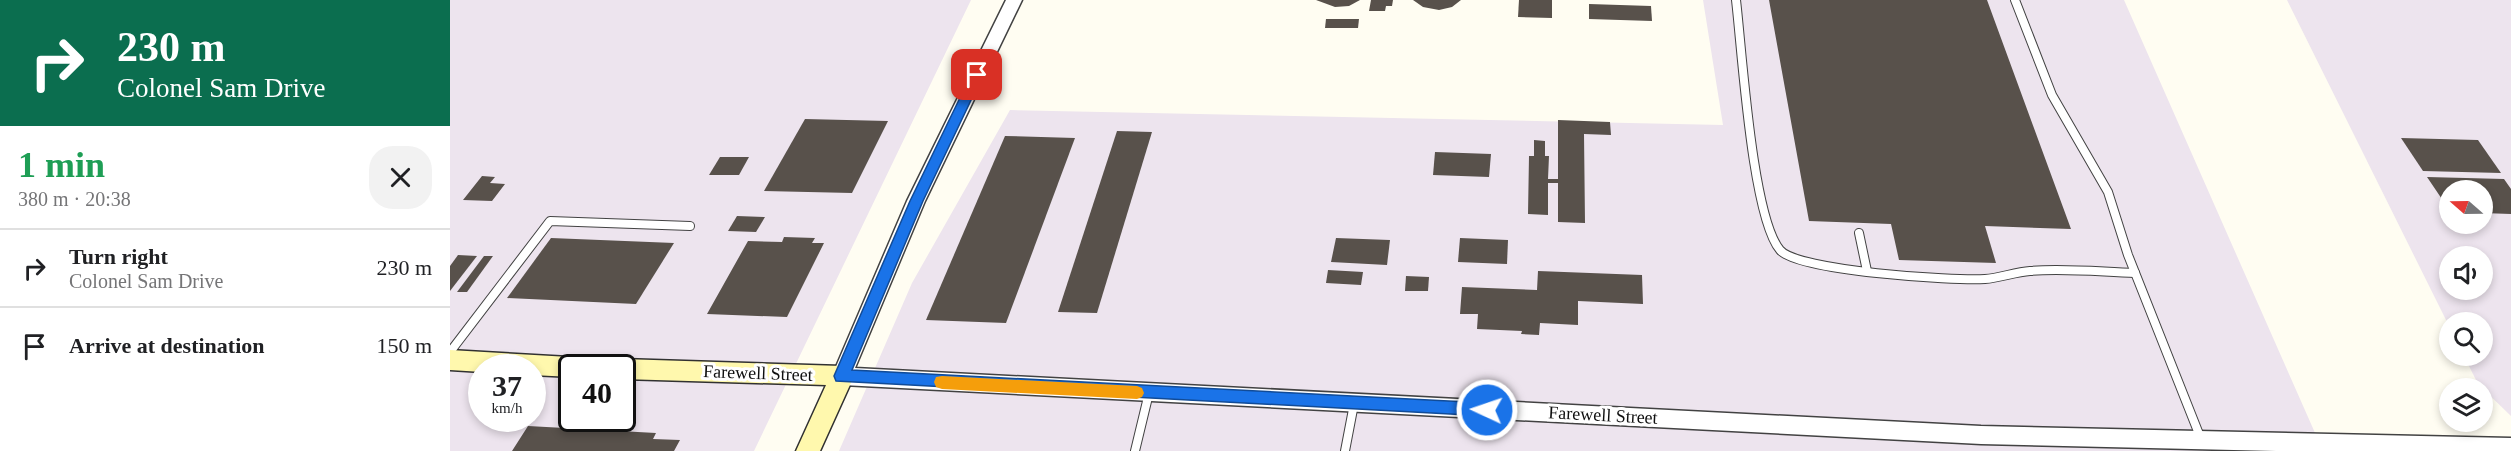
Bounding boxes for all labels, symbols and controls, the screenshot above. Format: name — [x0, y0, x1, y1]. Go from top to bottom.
icon: right — [18, 24, 96, 102]
text: 230 m — [117, 24, 226, 70]
pin — [951, 49, 1002, 100]
icon: arrive — [960, 58, 993, 91]
text: Colonel Sam Drive — [117, 73, 325, 103]
text: 1 min — [18, 145, 105, 185]
button: close — [369, 146, 432, 209]
north arrow — [2439, 180, 2493, 234]
map controls — [2439, 180, 2493, 432]
text: 380 m · 20:38 — [18, 188, 131, 210]
text: Turn right — [69, 244, 168, 269]
button: sound — [2439, 246, 2493, 300]
icon: right — [18, 252, 51, 285]
text: 230 m — [376, 255, 432, 280]
text: Colonel Sam Drive — [69, 270, 223, 292]
button: search — [2439, 312, 2493, 366]
icon: arrive — [18, 330, 51, 363]
text: Arrive at destination — [69, 333, 265, 358]
text: 150 m — [376, 333, 432, 358]
speed limit sign: 40 — [558, 354, 636, 432]
street label: Farewell Street — [703, 361, 813, 385]
text: 37 — [492, 369, 522, 402]
position arrow — [1455, 378, 1519, 442]
button: layers — [2439, 378, 2493, 432]
text: km/h — [492, 400, 522, 416]
street label: Farewell Street — [1548, 402, 1658, 428]

